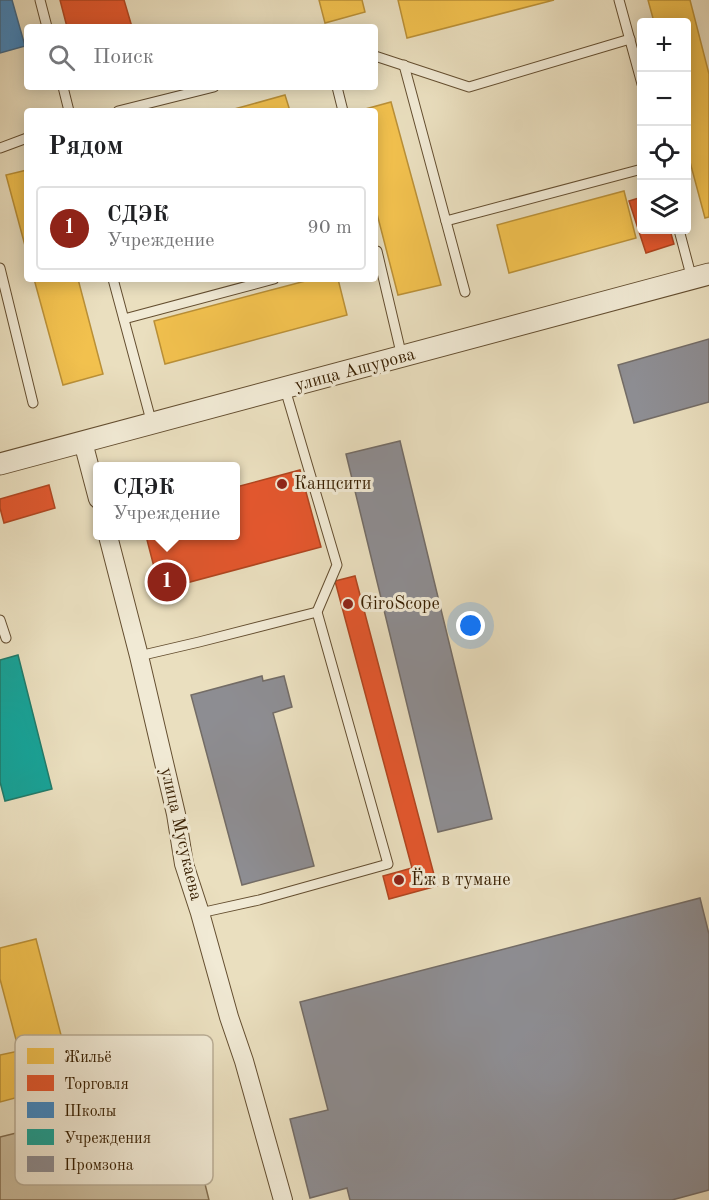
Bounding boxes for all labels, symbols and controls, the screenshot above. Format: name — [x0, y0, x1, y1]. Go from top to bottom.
map controls — [637, 18, 691, 234]
button: + — [637, 18, 691, 72]
search box — [24, 24, 378, 90]
icon: search — [45, 41, 78, 74]
text: Поиск — [93, 46, 154, 68]
button: − — [637, 72, 691, 126]
button: locate — [637, 126, 691, 180]
text: Рядом — [48, 134, 123, 160]
button: layers — [637, 180, 691, 234]
text: СДЭК — [107, 204, 169, 226]
text: 1 — [64, 218, 75, 238]
text: 90 m — [307, 218, 352, 238]
text: Учреждение — [107, 231, 215, 251]
street label: улица Ашурова — [293, 345, 417, 395]
popup — [93, 462, 240, 540]
place label: Канцсити — [294, 475, 371, 493]
text: СДЭК — [113, 477, 174, 499]
marker: Канцсити — [275, 477, 289, 491]
text: Учреждение — [113, 504, 220, 524]
pin: 1 — [148, 560, 186, 604]
place label: GiroScope — [360, 595, 440, 613]
marker: GiroScope — [341, 597, 355, 611]
your location — [456, 611, 485, 640]
street label: улица Мусукаева — [157, 766, 205, 902]
place label: Ёж в тумане — [411, 868, 511, 889]
marker: Ёж в тумане — [392, 873, 406, 887]
legend — [15, 1035, 213, 1185]
text: Жильё — [64, 1050, 112, 1066]
text: Торговля — [64, 1077, 129, 1093]
text: Школы — [64, 1104, 116, 1120]
text: Учреждения — [64, 1131, 151, 1147]
text: Промзона — [64, 1158, 134, 1174]

